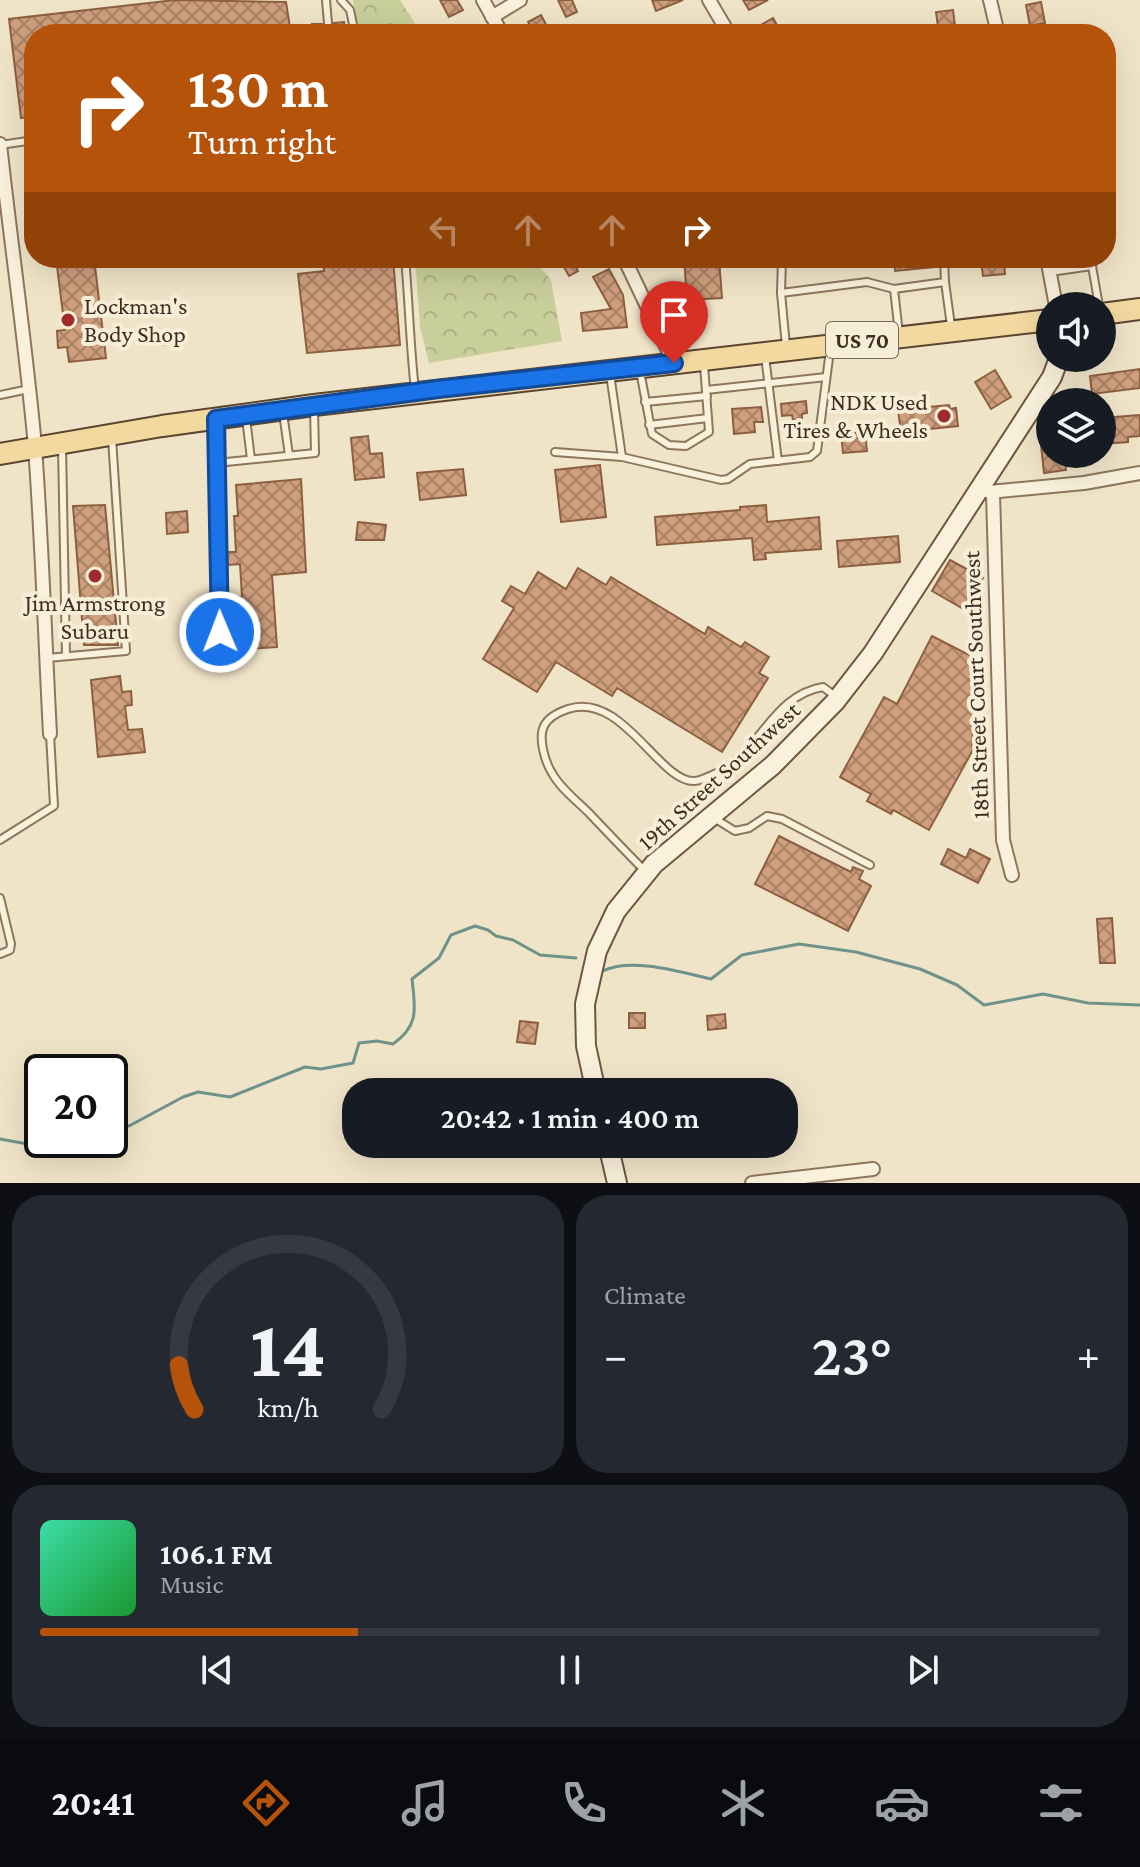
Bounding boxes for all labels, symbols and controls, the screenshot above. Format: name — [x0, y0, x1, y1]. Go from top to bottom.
icon: right — [56, 56, 160, 160]
text: 130 m — [188, 57, 329, 119]
text: Turn right — [188, 122, 336, 162]
icon: left — [422, 208, 466, 252]
icon: ahead — [506, 208, 550, 252]
icon: ahead — [590, 208, 634, 252]
icon: right — [674, 208, 718, 252]
pin — [640, 281, 708, 363]
place label: Lockman's Body Shop — [84, 292, 187, 347]
map controls — [1036, 292, 1116, 468]
button: sound — [1036, 292, 1116, 372]
icon: arrive — [652, 293, 696, 337]
marker: Lockman's Body Shop — [59, 311, 77, 329]
road number: US 70 — [826, 322, 898, 358]
place label: NDK Used Tires & Wheels — [783, 388, 928, 443]
button: layers — [1036, 388, 1116, 468]
marker: NDK Used Tires & Wheels — [935, 407, 953, 425]
street label: 18th Street Court Southwest — [957, 549, 994, 820]
marker: Jim Armstrong Subaru — [86, 567, 104, 585]
place label: Jim Armstrong Subaru — [23, 589, 166, 644]
position arrow — [178, 590, 262, 674]
street label: 19th Street Southwest — [632, 695, 806, 855]
speed limit sign: 20 — [24, 1054, 128, 1158]
text: 20:42 · 1 min · 400 m — [441, 1101, 699, 1134]
text: Climate — [604, 1281, 686, 1310]
text: 14 — [250, 1301, 326, 1394]
text: 23° — [812, 1321, 892, 1388]
text: − — [604, 1331, 627, 1379]
text: + — [1077, 1331, 1100, 1379]
text: km/h — [257, 1391, 319, 1423]
text: 106.1 FM — [160, 1537, 273, 1570]
text: Music — [160, 1570, 223, 1599]
icon: previous — [195, 1648, 239, 1692]
icon: pause — [548, 1648, 592, 1692]
icon: next — [901, 1648, 945, 1692]
icon: directions — [238, 1775, 294, 1831]
icon: music — [397, 1775, 453, 1831]
icon: phone — [556, 1775, 612, 1831]
icon: climate — [715, 1775, 771, 1831]
icon: car — [874, 1775, 930, 1831]
icon: filters — [1033, 1775, 1089, 1831]
text: 20:41 — [51, 1783, 135, 1823]

